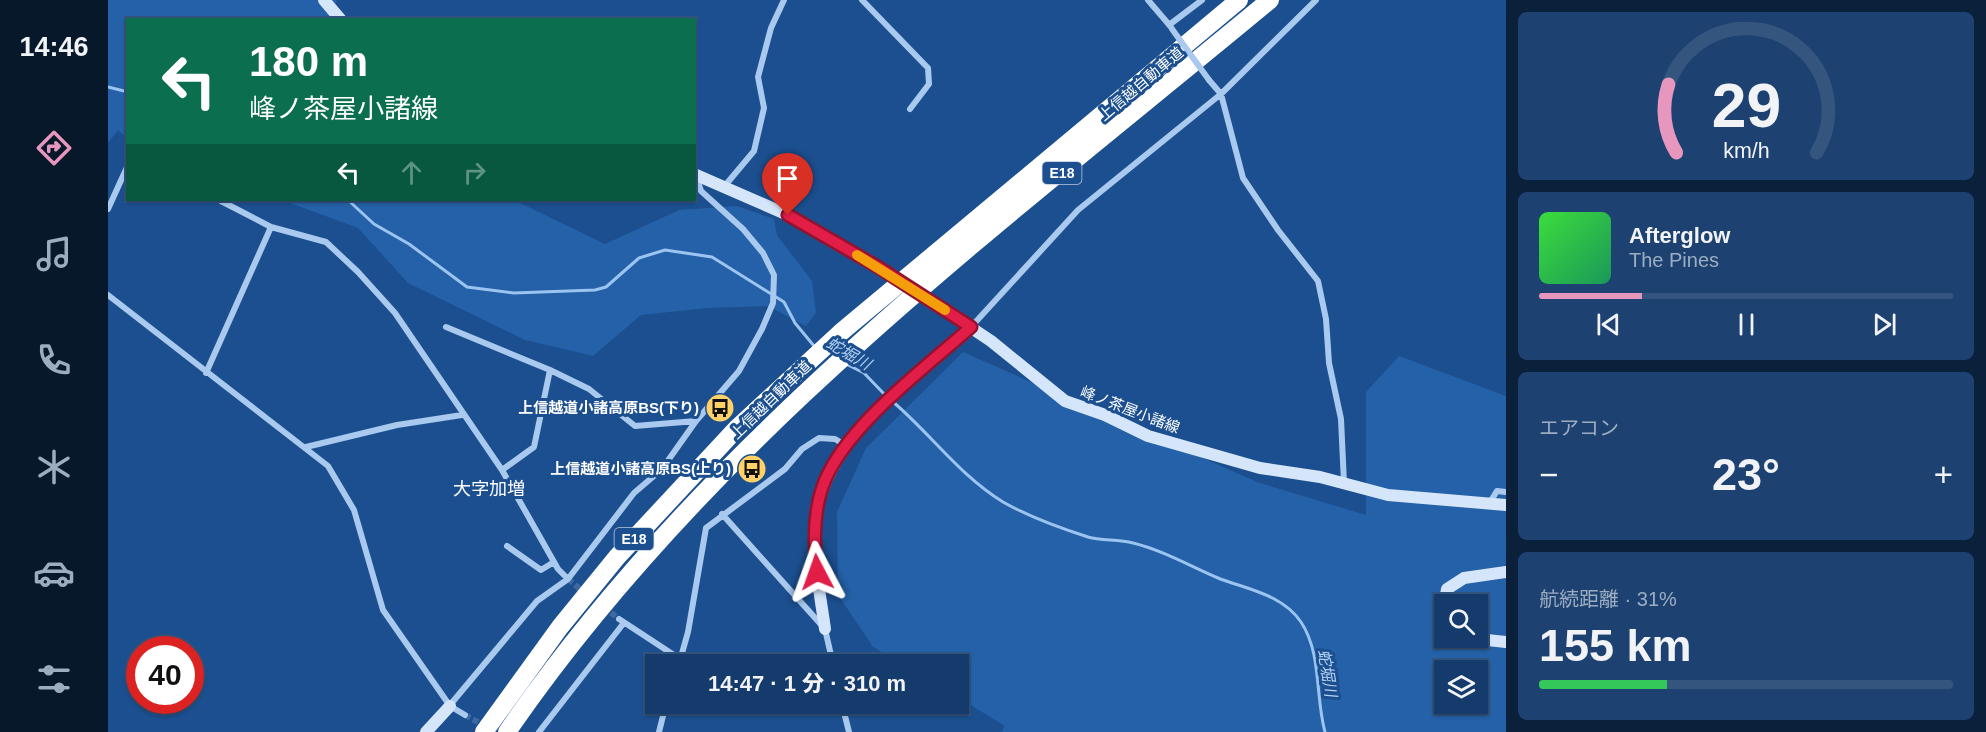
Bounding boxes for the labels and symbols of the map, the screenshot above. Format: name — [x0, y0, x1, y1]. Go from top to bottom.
street label: 上信越自動車道 — [1095, 43, 1186, 124]
pin — [762, 153, 813, 215]
road number: E18 — [1042, 162, 1082, 184]
water label: 蛇堀川 — [824, 334, 876, 374]
street label: 上信越自動車道 — [727, 357, 814, 442]
street label: 峰ノ茶屋小諸線 — [1078, 383, 1182, 436]
bus stop icon: 上信越道小諸高原BS(下り) — [704, 392, 736, 424]
place label: 上信越道小諸高原BS(下り) — [518, 399, 699, 416]
bus stop icon: 上信越道小諸高原BS(上り) — [736, 453, 768, 485]
place label: 上信越道小諸高原BS(上り) — [550, 460, 731, 477]
district label: 大字加増 — [453, 479, 525, 499]
road number: E18 — [614, 528, 654, 550]
position arrow — [785, 540, 849, 604]
speed limit sign: 40 — [126, 636, 204, 714]
water label: 蛇堀川 — [1315, 648, 1340, 700]

